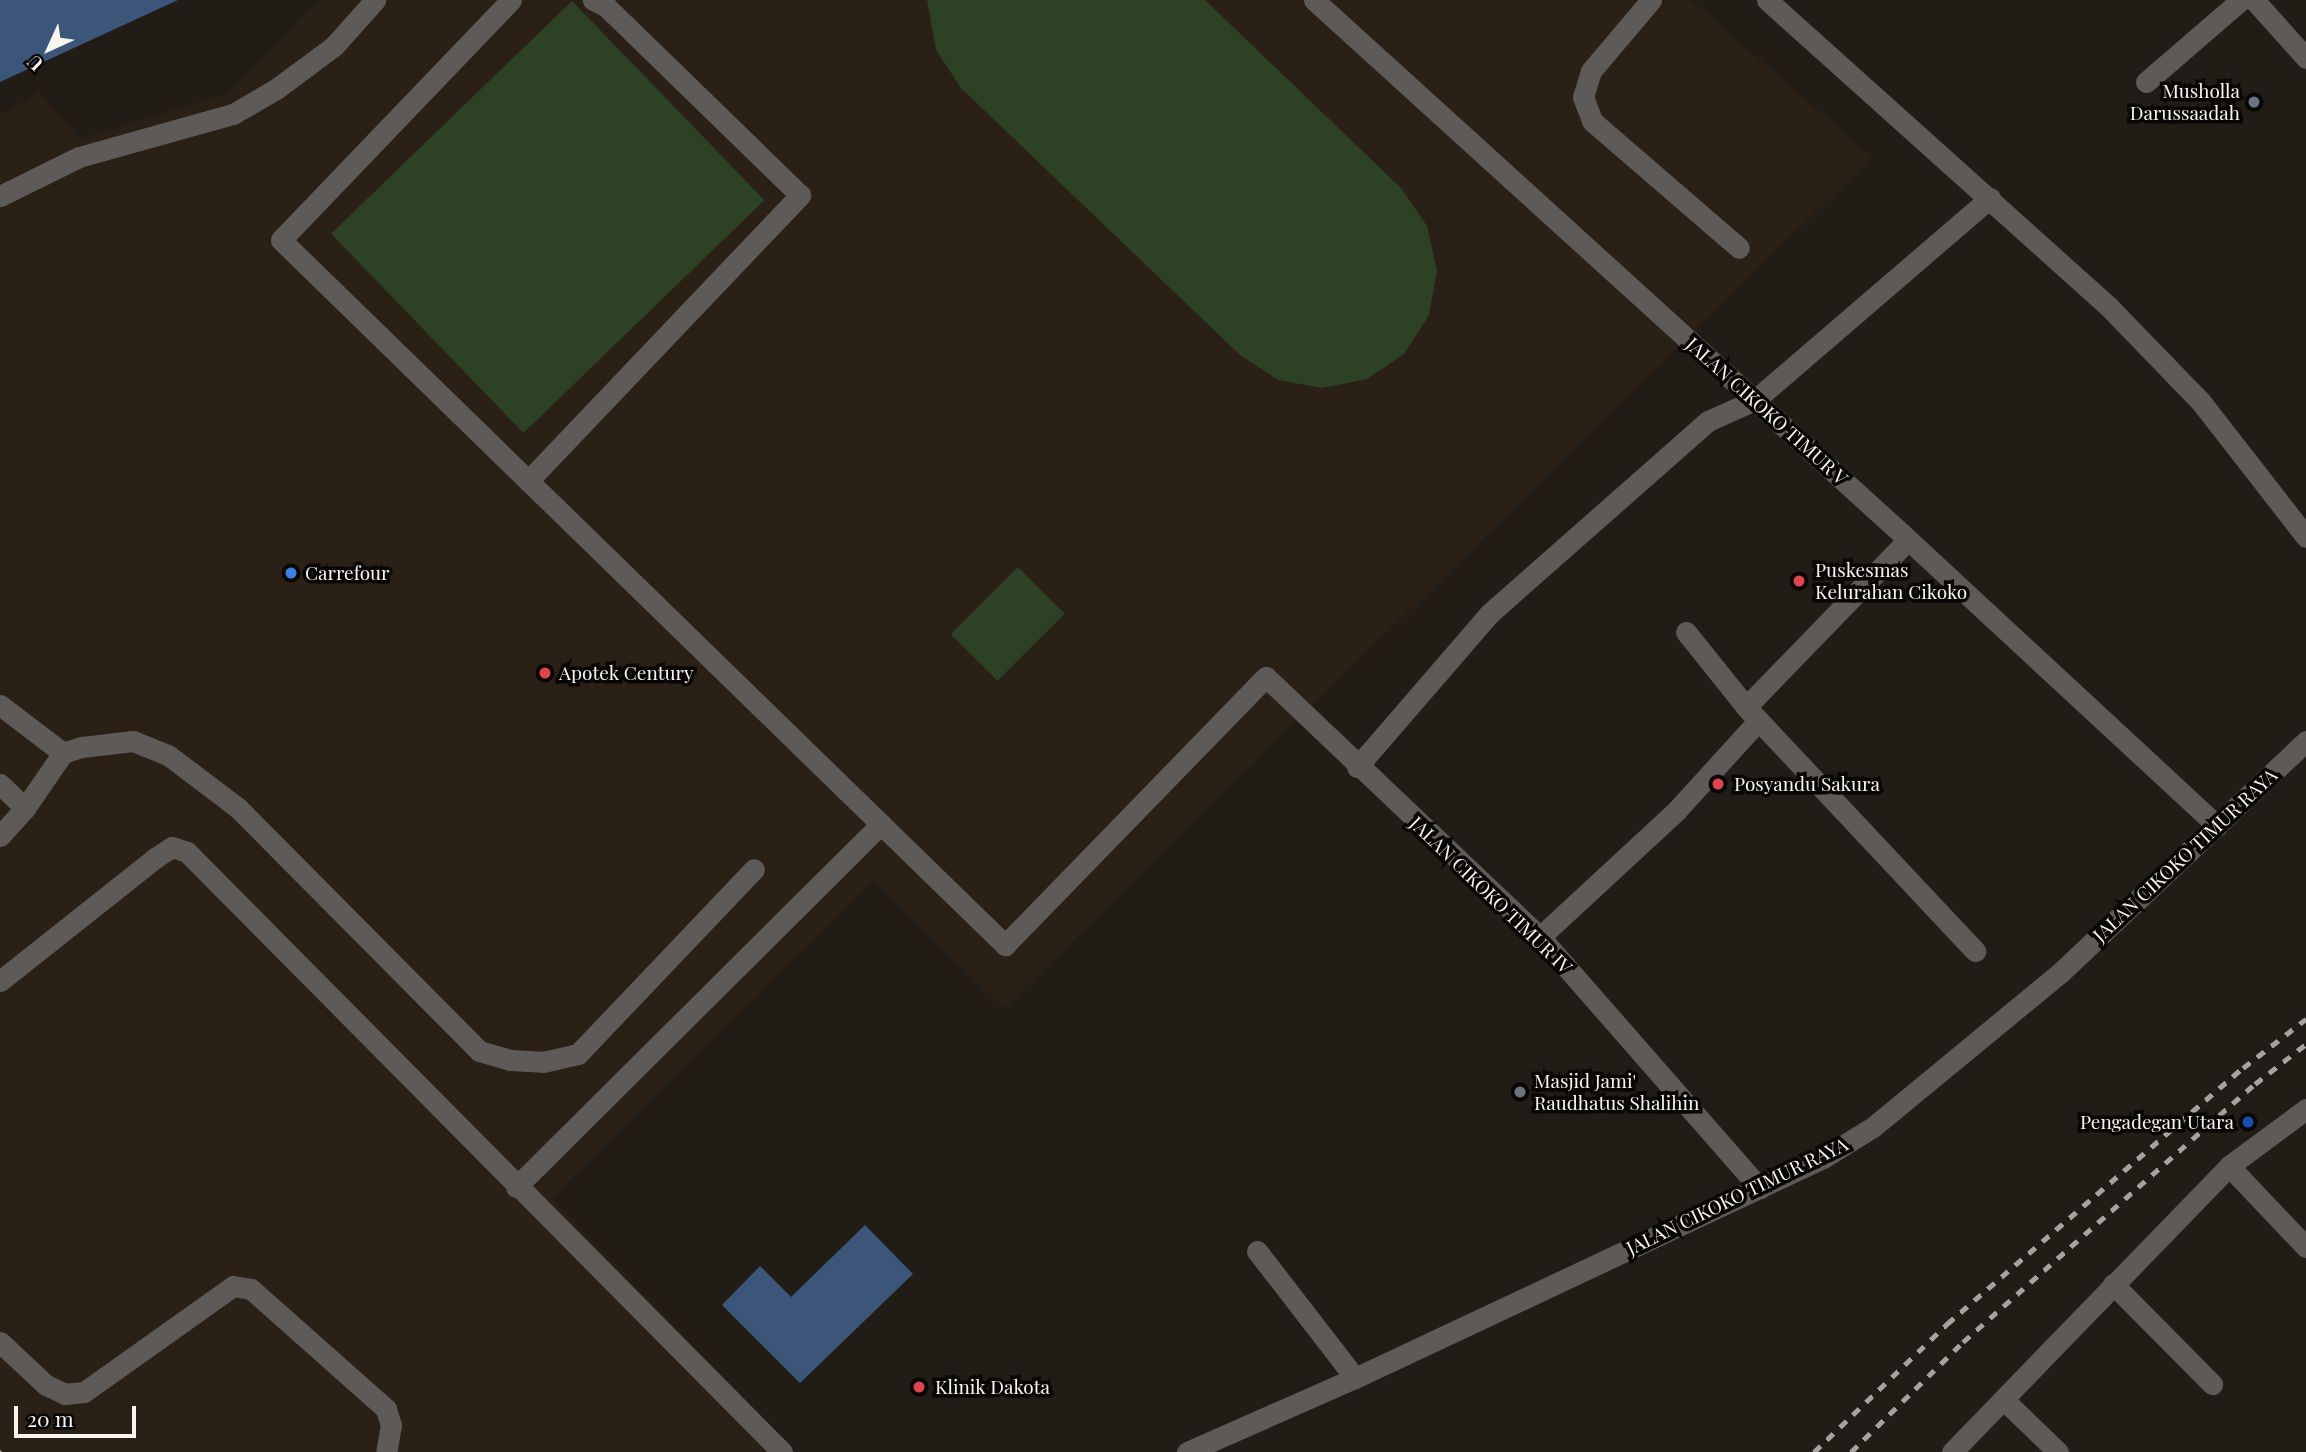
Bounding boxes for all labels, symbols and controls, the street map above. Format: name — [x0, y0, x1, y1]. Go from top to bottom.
north arrow — [14, 14, 84, 84]
text: U — [20, 50, 48, 78]
place label: Musholla Darussaadah — [2130, 80, 2240, 124]
marker: Musholla Darussaadah — [2246, 94, 2262, 110]
street label: JALAN CIKOKO TIMUR V — [1681, 332, 1853, 490]
place label: Puskesmas Kelurahan Cikoko — [1815, 559, 1967, 603]
place label: Carrefour — [305, 562, 390, 584]
marker: Carrefour — [283, 565, 299, 581]
marker: Puskesmas Kelurahan Cikoko — [1789, 571, 1809, 591]
place label: Apotek Century — [559, 662, 694, 684]
marker: Apotek Century — [537, 665, 553, 681]
street label: JALAN CIKOKO TIMUR RAYA — [2088, 763, 2282, 947]
place label: Posyandu Sakura — [1734, 773, 1880, 795]
marker: Posyandu Sakura — [1708, 774, 1728, 794]
street label: JALAN CIKOKO TIMUR IV — [1405, 811, 1577, 979]
place label: Masjid Jami' Raudhatus Shalihin — [1534, 1070, 1699, 1114]
marker: Masjid Jami' Raudhatus Shalihin — [1512, 1084, 1528, 1100]
place label: Pengadegan Utara — [2080, 1111, 2234, 1133]
marker: Pengadegan Utara — [2240, 1114, 2256, 1130]
street label: JALAN CIKOKO TIMUR RAYA — [1622, 1132, 1852, 1260]
place label: Klinik Dakota — [935, 1376, 1050, 1398]
marker: Klinik Dakota — [909, 1377, 929, 1397]
scale bar — [18, 1392, 140, 1436]
text: 20 m — [27, 1404, 74, 1432]

